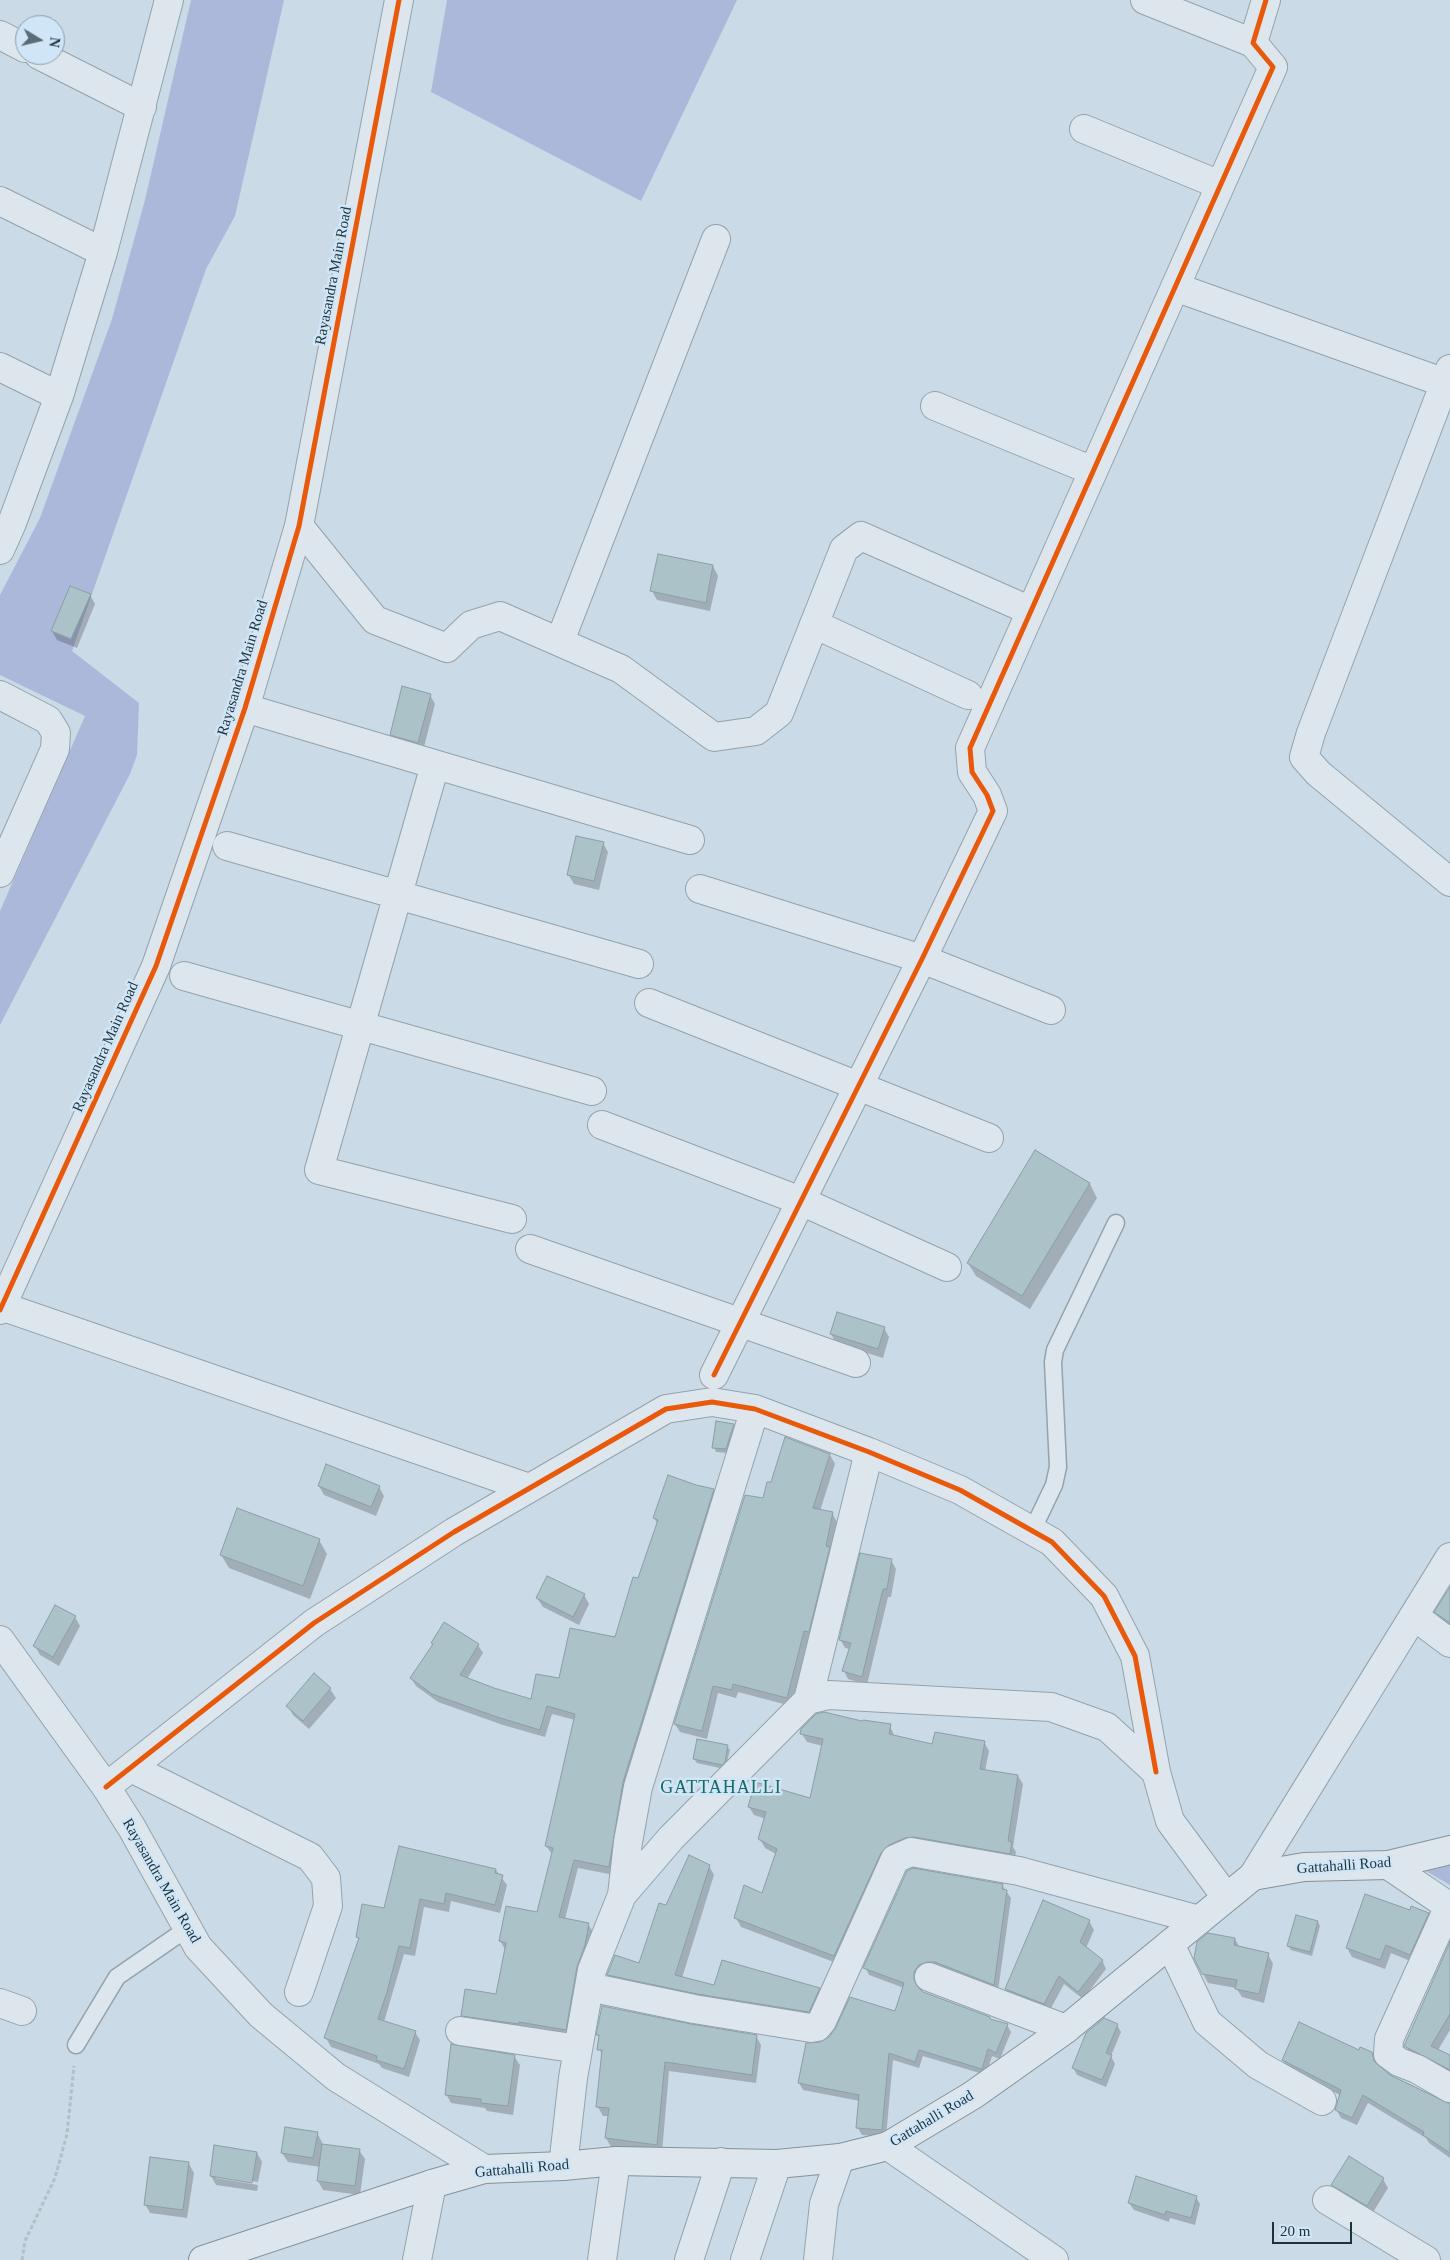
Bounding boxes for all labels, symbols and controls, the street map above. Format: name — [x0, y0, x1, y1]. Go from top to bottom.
north arrow — [15, 15, 65, 65]
text: N — [46, 36, 63, 48]
street label: Rayasandra Main Road — [312, 205, 356, 347]
street label: Rayasandra Main Road — [214, 598, 272, 738]
street label: Rayasandra Main Road — [69, 979, 143, 1115]
district label: GATTAHALLI — [659, 1777, 783, 1799]
street label: Rayasandra Main Road — [118, 1816, 204, 1946]
street label: Gattahalli Road — [1296, 1854, 1392, 1878]
street label: Gattahalli Road — [887, 2087, 977, 2151]
street label: Gattahalli Road — [474, 2156, 570, 2182]
scale bar — [1275, 2212, 1355, 2244]
text: 20 m — [1280, 2223, 1310, 2239]

